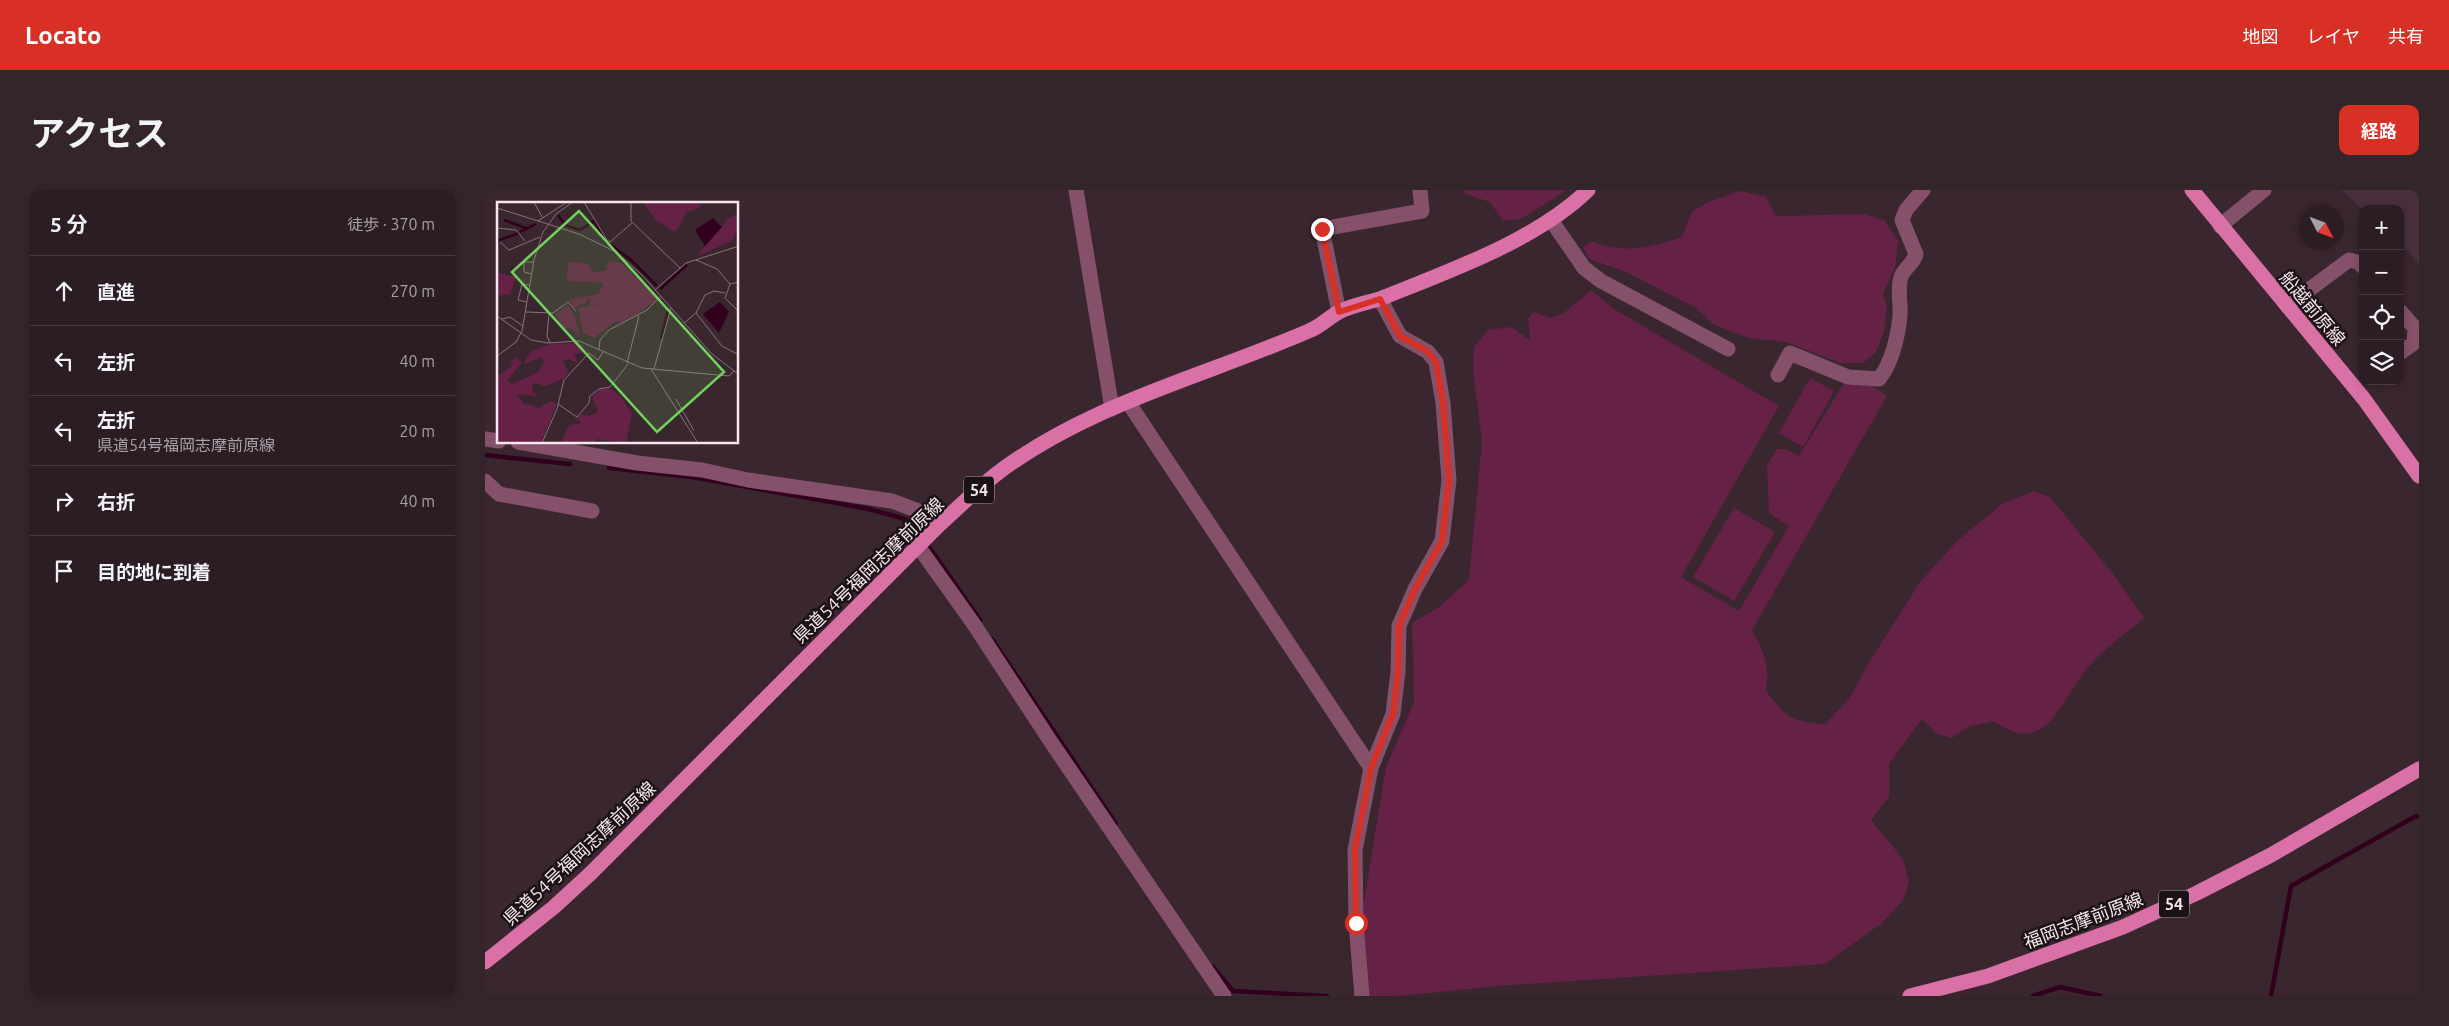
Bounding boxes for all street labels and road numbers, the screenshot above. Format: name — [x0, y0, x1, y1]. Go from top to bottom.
street label: 船越前原線 — [2276, 267, 2350, 349]
road number: 54 — [964, 476, 994, 504]
street label: 県道54号福岡志摩前原線 — [789, 493, 947, 647]
street label: 県道54号福岡志摩前原線 — [499, 777, 659, 929]
street label: 福岡志摩前原線 — [2021, 888, 2145, 952]
road number: 54 — [2159, 891, 2189, 918]

